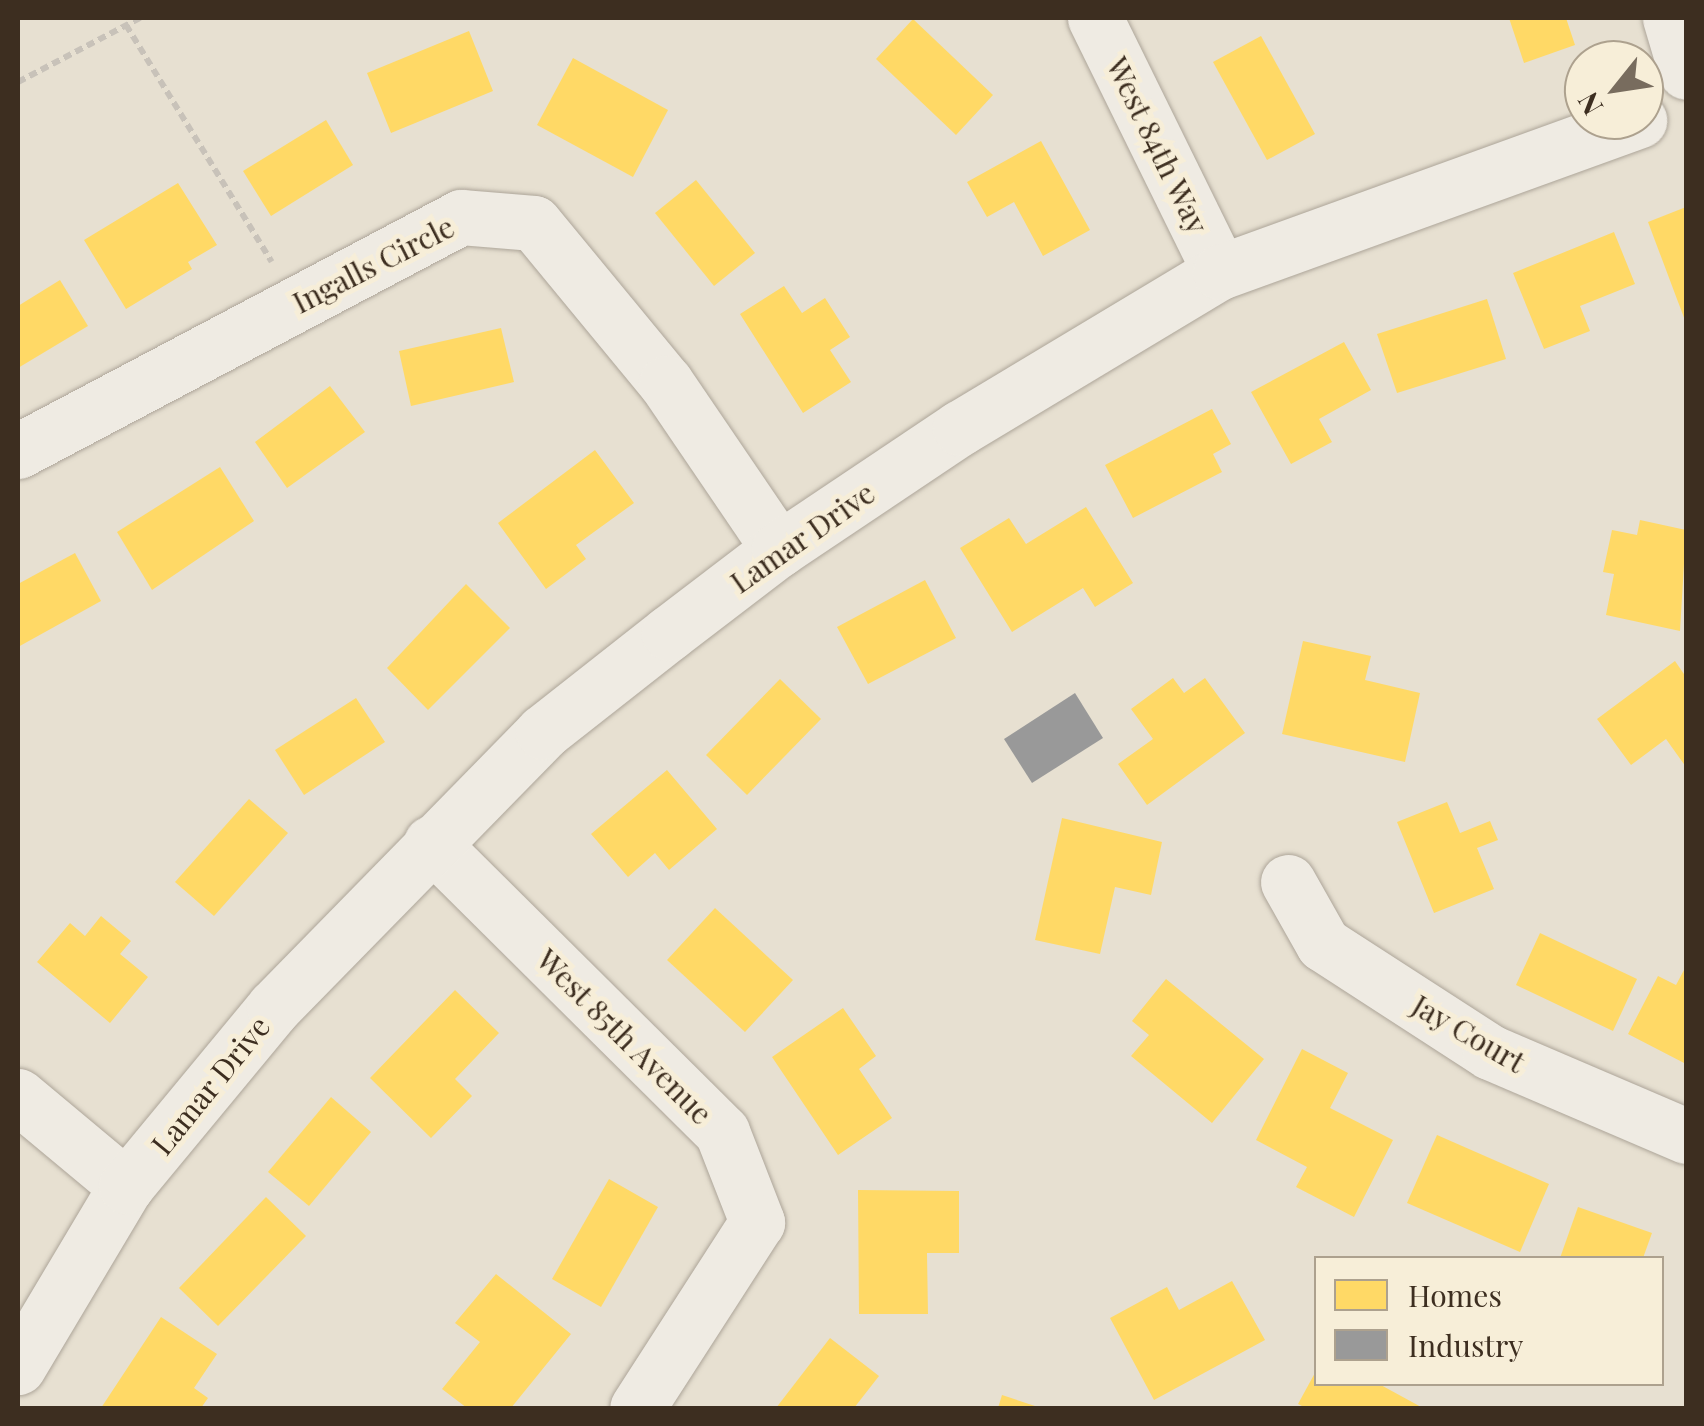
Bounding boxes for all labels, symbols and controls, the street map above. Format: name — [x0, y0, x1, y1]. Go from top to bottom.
north arrow — [1564, 40, 1664, 140]
street label: West 84th Way — [1099, 50, 1217, 240]
text: N — [1568, 86, 1610, 122]
street label: Ingalls Circle — [286, 208, 460, 320]
street label: Lamar Drive — [723, 474, 881, 600]
street label: West 85th Avenue — [529, 940, 721, 1132]
street label: Jay Court — [1406, 986, 1532, 1080]
street label: Lamar Drive — [143, 1008, 277, 1162]
legend — [1314, 1256, 1664, 1386]
text: Homes — [1408, 1275, 1502, 1315]
text: Industry — [1408, 1325, 1523, 1365]

